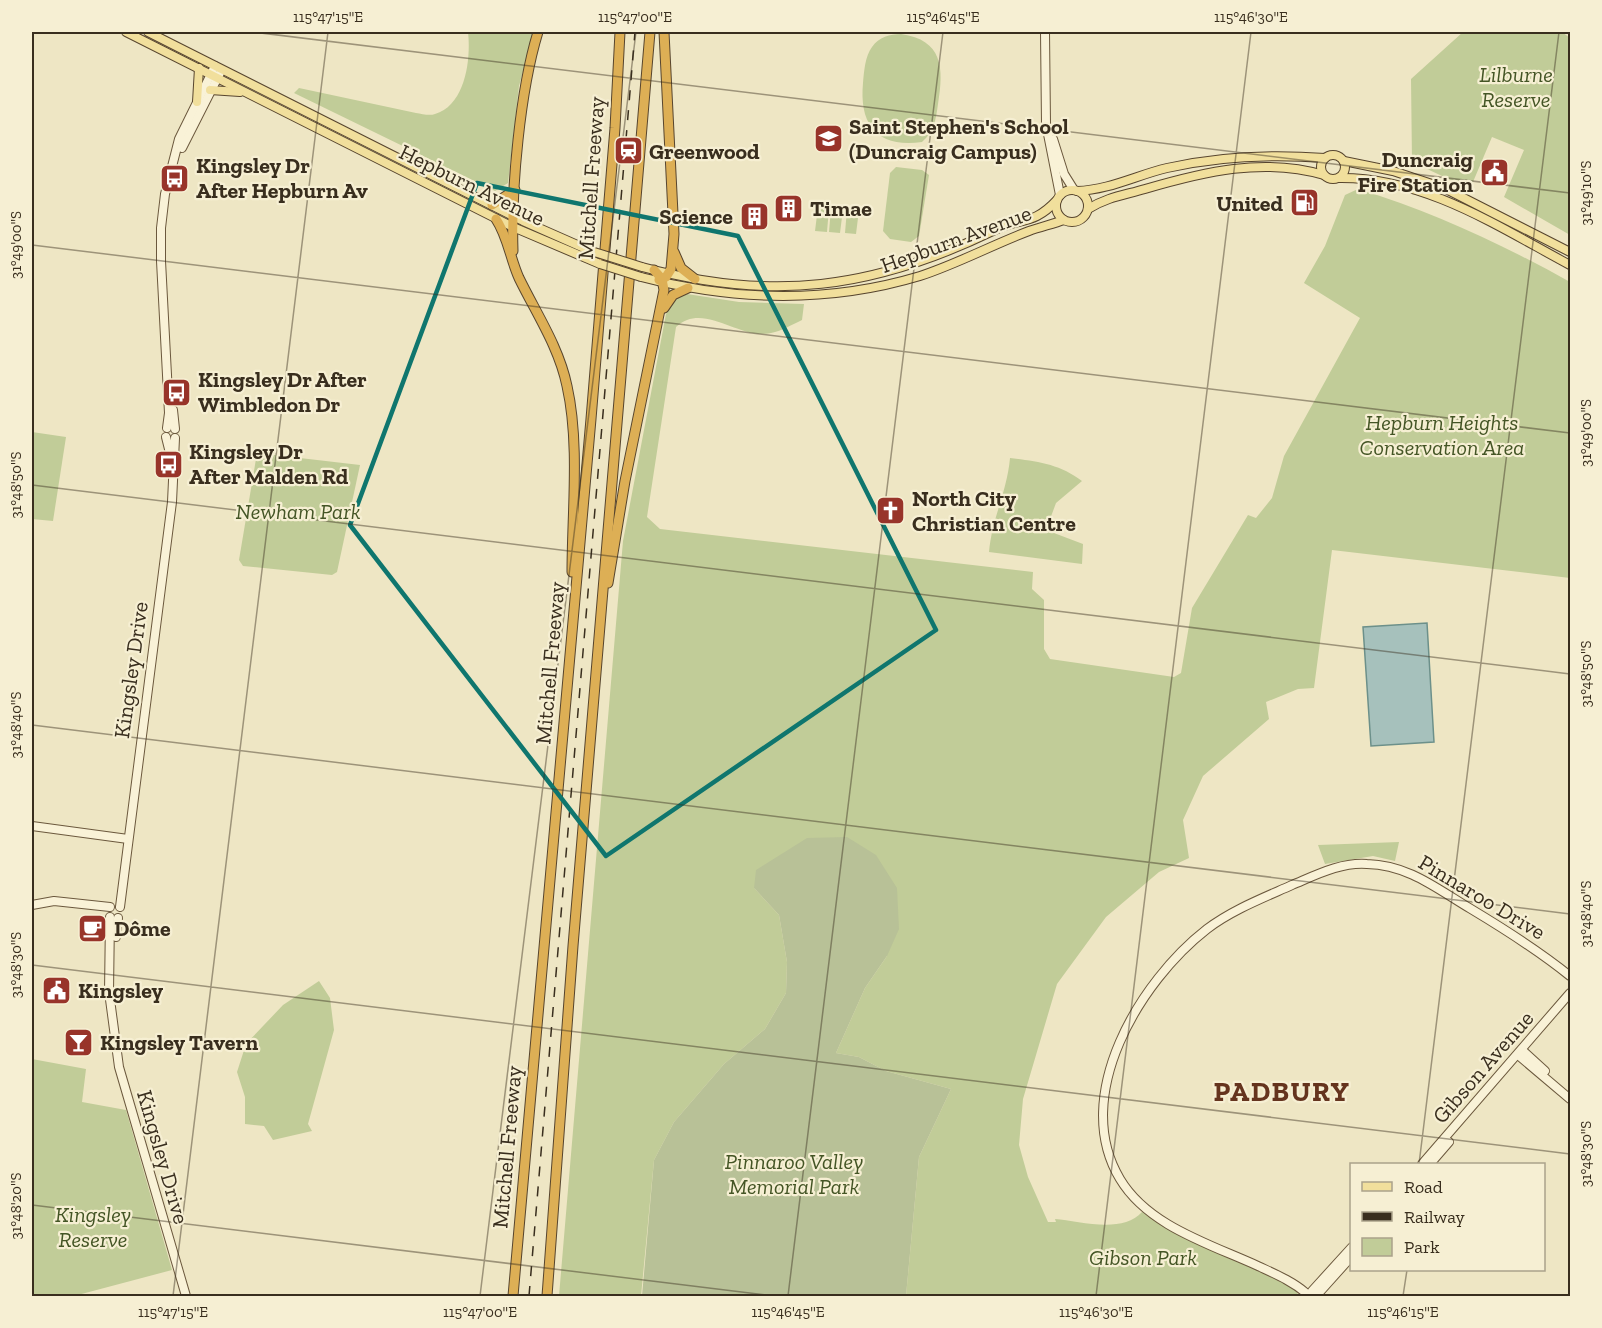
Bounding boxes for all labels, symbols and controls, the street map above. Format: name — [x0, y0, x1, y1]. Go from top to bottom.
text: 115°47'15"E — [293, 8, 363, 26]
text: 115°47'00"E — [598, 8, 672, 26]
text: 115°46'45"E — [906, 8, 980, 26]
text: 115°46'30"E — [1214, 8, 1288, 26]
park label: Lilburne Reserve — [1479, 61, 1553, 113]
street label: Mitchell Freeway — [572, 95, 610, 261]
place label: Saint Stephen's School (Duncraig Campus) — [849, 113, 1069, 165]
school or university icon: Saint Stephen's School (Duncraig Campus) — [812, 123, 844, 155]
station icon: Greenwood — [612, 135, 644, 167]
street label: Hepburn Avenue — [395, 138, 549, 232]
place label: Greenwood — [649, 138, 760, 165]
place label: Duncraig Fire Station — [1357, 146, 1473, 198]
place label: Kingsley Dr After Hepburn Av — [196, 152, 368, 204]
public building icon: Duncraig Fire Station — [1478, 156, 1510, 188]
text: 31°49'10"S — [1577, 160, 1595, 226]
bus stop icon: Kingsley Dr After Hepburn Av — [159, 162, 191, 194]
fuel station icon: United — [1288, 187, 1320, 219]
place label: United — [1216, 190, 1283, 217]
building icon: Timae — [773, 192, 805, 224]
place label: Timae — [810, 195, 872, 222]
street label: Hepburn Avenue — [877, 199, 1035, 279]
building icon: Science — [738, 200, 770, 232]
place label: Science — [659, 203, 733, 230]
text: 31°49'00"S — [7, 211, 25, 279]
place label: Kingsley Dr After Wimbledon Dr — [198, 366, 367, 418]
bus stop icon: Kingsley Dr After Wimbledon Dr — [161, 376, 193, 408]
text: 31°49'00"S — [1577, 399, 1595, 467]
park label: Hepburn Heights Conservation Area — [1360, 409, 1524, 461]
place label: Kingsley Dr After Malden Rd — [189, 438, 349, 490]
bus stop icon: Kingsley Dr After Malden Rd — [152, 448, 184, 480]
text: 31°48'50"S — [7, 451, 25, 519]
place label: North City Christian Centre — [912, 485, 1076, 537]
church icon: North City Christian Centre — [875, 495, 907, 527]
park label: Newham Park — [235, 498, 361, 525]
street label: Mitchell Freeway — [529, 580, 571, 746]
street label: Kingsley Drive — [108, 600, 154, 740]
text: 31°48'50"S — [1577, 640, 1595, 708]
text: 31°48'40"S — [7, 692, 25, 758]
street label: Pinnaroo Drive — [1414, 849, 1550, 945]
text: 31°48'40"S — [1577, 881, 1595, 947]
cafe icon: Dôme — [77, 912, 109, 944]
place label: Dôme — [114, 915, 171, 942]
text: 31°48'30"S — [7, 932, 25, 998]
public building icon: Kingsley — [41, 974, 73, 1006]
place label: Kingsley — [78, 977, 164, 1004]
street label: Gibson Avenue — [1427, 1005, 1539, 1129]
bar icon: Kingsley Tavern — [63, 1026, 95, 1058]
place label: Kingsley Tavern — [100, 1029, 258, 1056]
street label: Mitchell Freeway — [486, 1064, 528, 1230]
district label: PADBURY — [1214, 1075, 1350, 1108]
street label: Kingsley Drive — [131, 1087, 195, 1227]
text: 31°48'30"S — [1577, 1121, 1595, 1187]
park label: Pinnaroo Valley Memorial Park — [725, 1148, 863, 1200]
legend — [1350, 1163, 1545, 1271]
text: 31°48'20"S — [7, 1172, 25, 1240]
text: Road — [1404, 1176, 1443, 1198]
park label: Kingsley Reserve — [55, 1201, 131, 1253]
text: Railway — [1404, 1206, 1466, 1228]
text: Park — [1404, 1236, 1440, 1258]
park label: Gibson Park — [1089, 1244, 1197, 1271]
text: 115°47'15"E — [138, 1303, 208, 1321]
text: 115°47'00"E — [443, 1303, 517, 1321]
text: 115°46'45"E — [751, 1303, 825, 1321]
text: 115°46'30"E — [1059, 1303, 1133, 1321]
text: 115°46'15"E — [1367, 1303, 1439, 1321]

